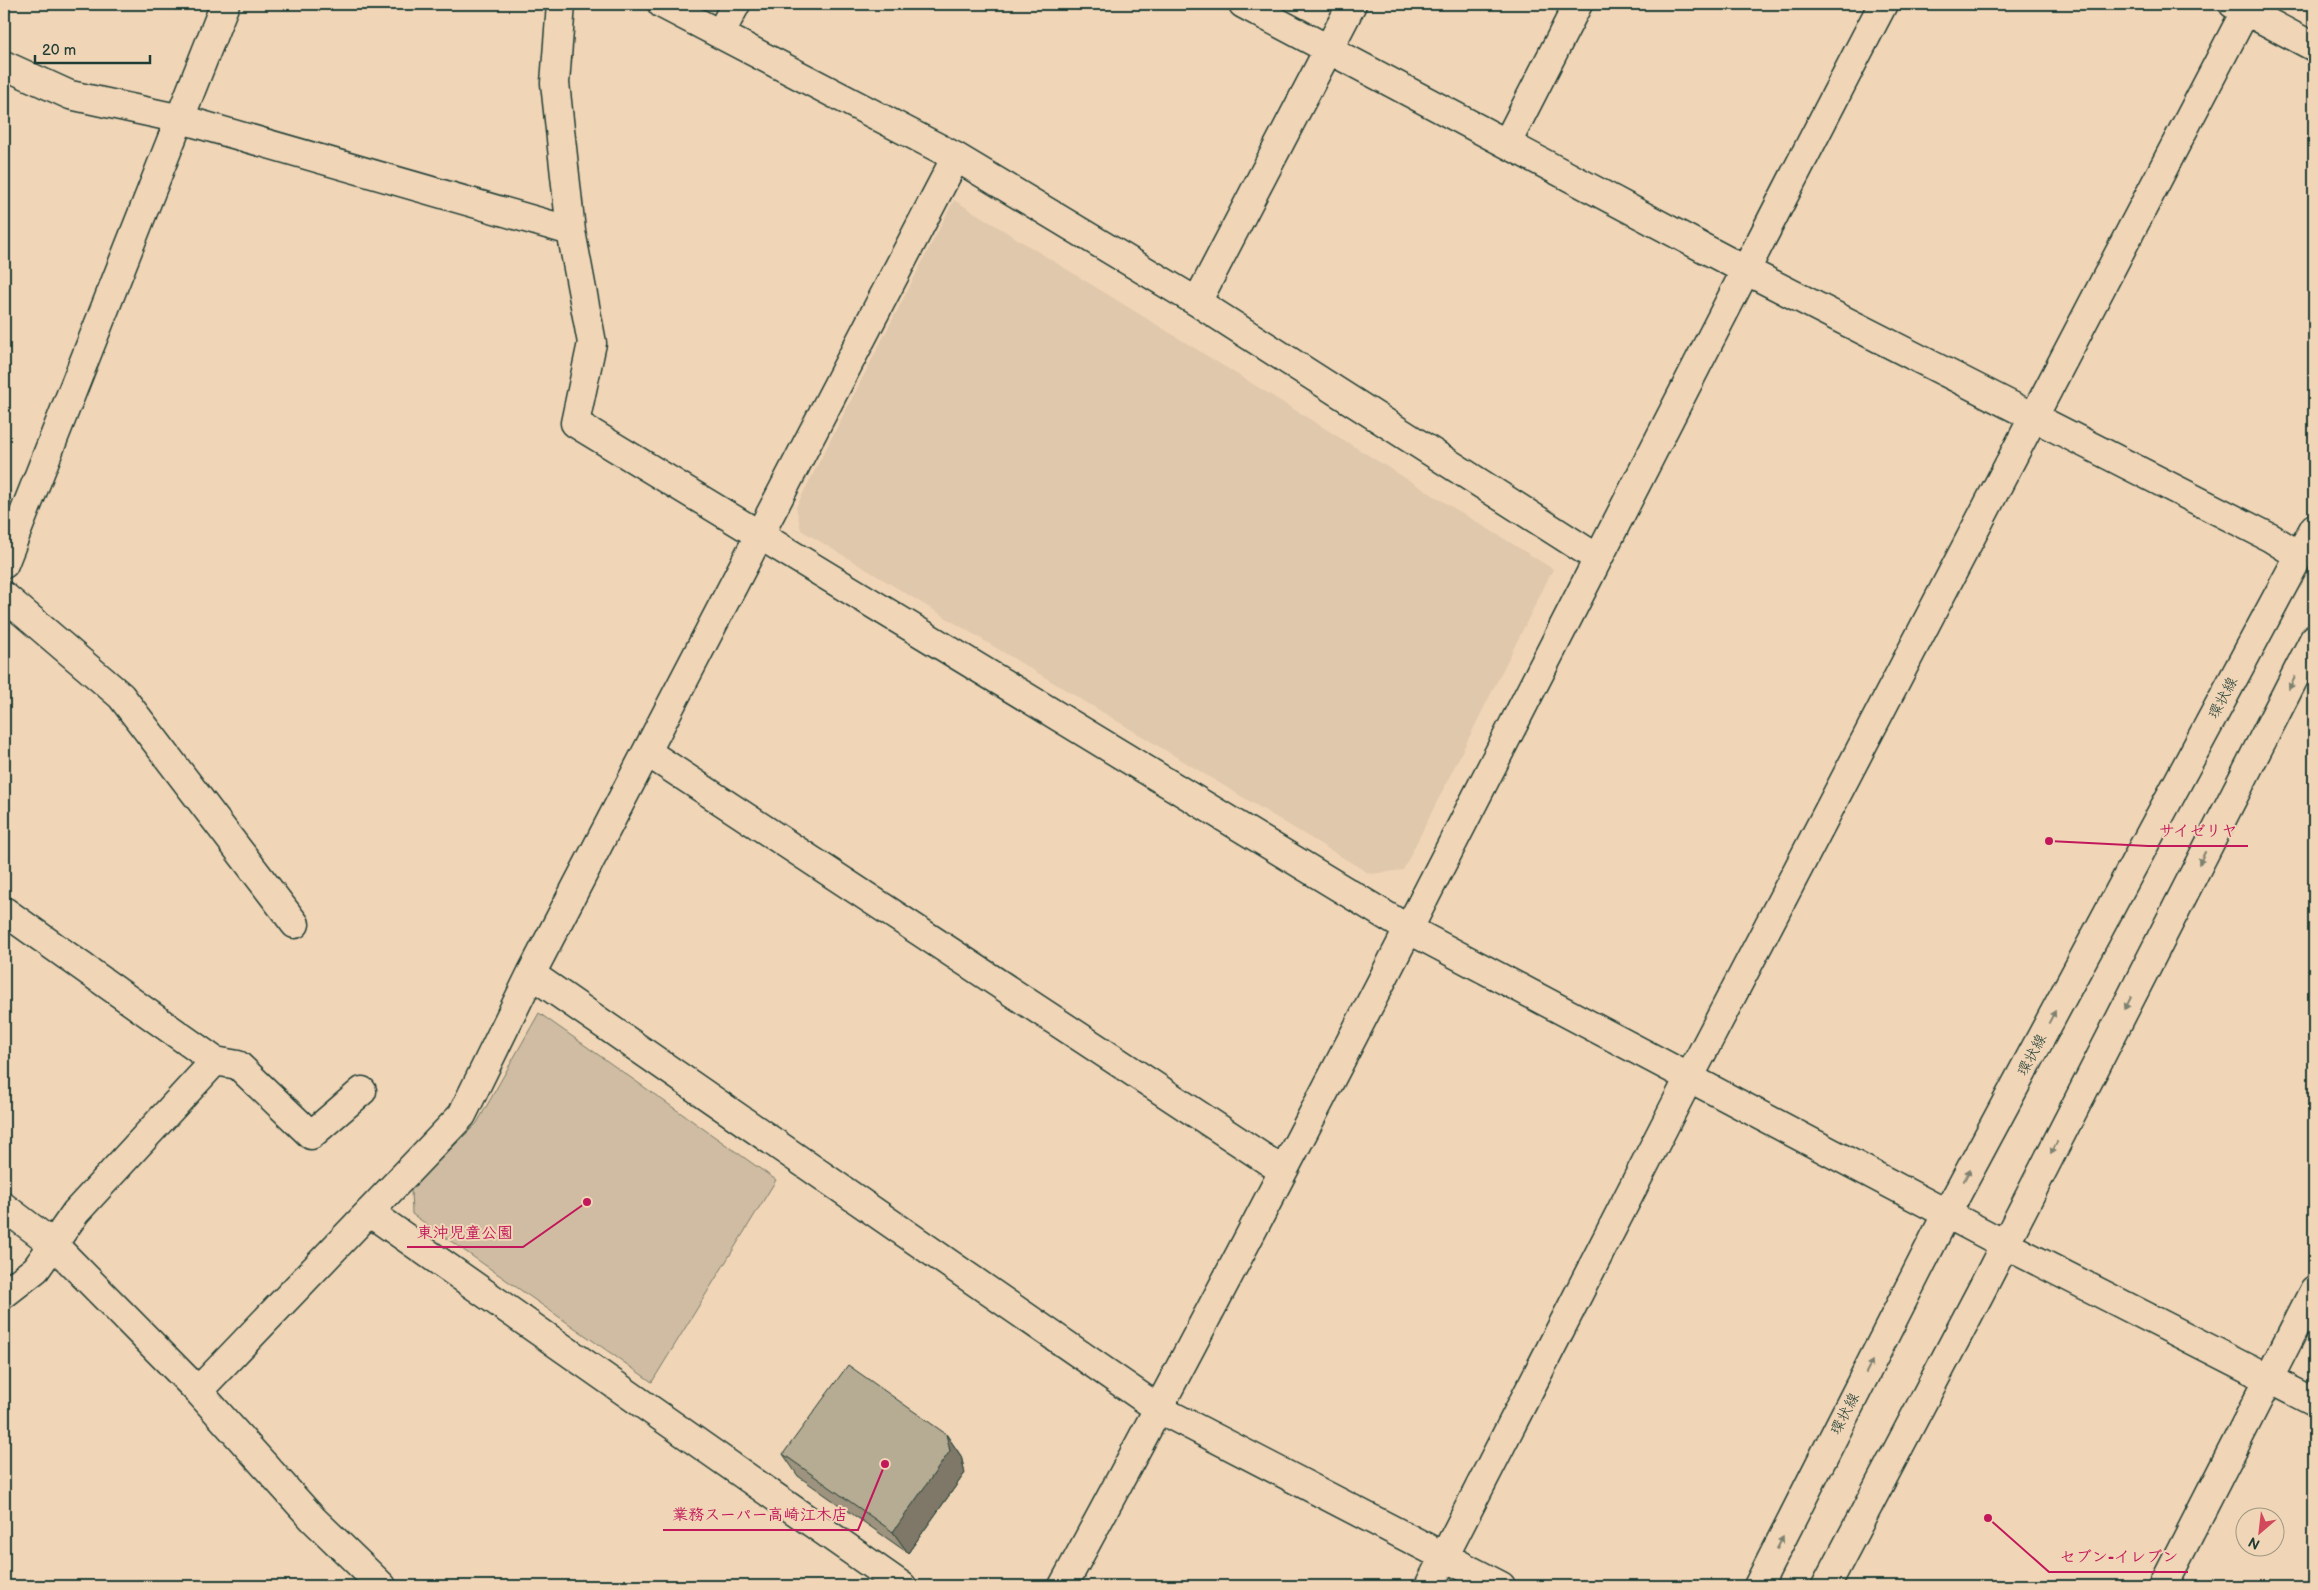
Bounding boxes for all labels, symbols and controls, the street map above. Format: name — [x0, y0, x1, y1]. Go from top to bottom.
scale bar — [35, 32, 150, 64]
text: 20 m — [42, 41, 76, 60]
street label: 環状線 — [2204, 674, 2242, 722]
one-way arrow — [2288, 675, 2296, 690]
callout: サイゼリヤ — [2148, 815, 2248, 846]
text: サイゼリヤ — [2158, 822, 2238, 841]
one-way arrow — [2198, 851, 2206, 866]
one-way arrow — [2124, 996, 2132, 1010]
one-way arrow — [2048, 1010, 2057, 1024]
street label: 環状線 — [2013, 1031, 2051, 1079]
one-way arrow — [2050, 1140, 2058, 1155]
one-way arrow — [1963, 1168, 1971, 1183]
callout: 東沖児童公園 — [407, 1216, 523, 1247]
text: 東沖児童公園 — [417, 1224, 513, 1243]
one-way arrow — [1865, 1360, 1873, 1374]
street label: 環状線 — [1826, 1390, 1864, 1438]
callout: 業務スーパー高崎江木店 — [663, 1499, 858, 1530]
text: 業務スーパー高崎江木店 — [672, 1506, 848, 1525]
north arrow — [2236, 1508, 2286, 1558]
text: N — [2245, 1533, 2263, 1553]
one-way arrow — [1776, 1536, 1784, 1550]
callout: セブン-イレブン — [2049, 1541, 2188, 1572]
text: セブン-イレブン — [2060, 1548, 2178, 1567]

